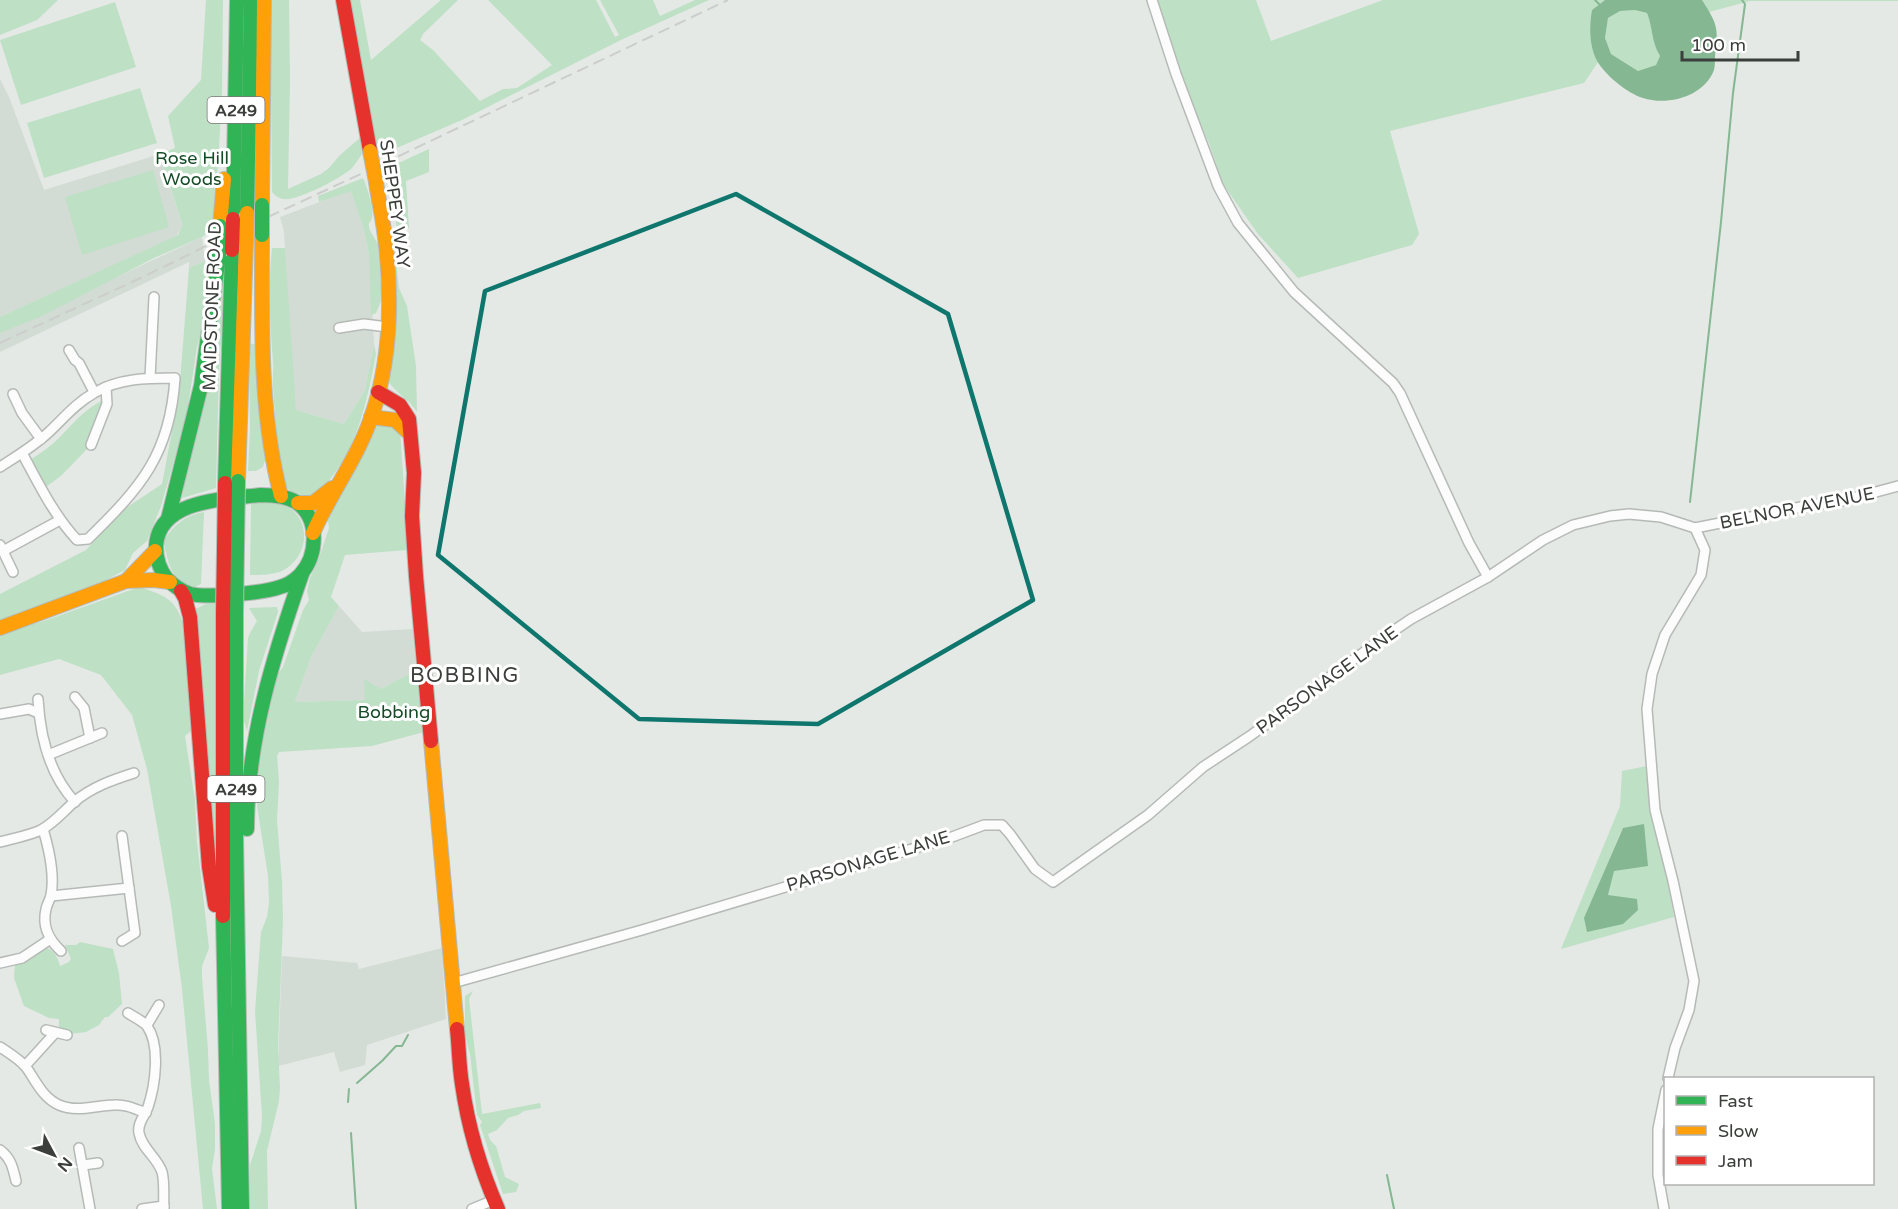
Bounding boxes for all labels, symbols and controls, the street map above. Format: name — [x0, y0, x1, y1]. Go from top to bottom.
scale bar — [1682, 24, 1798, 62]
text: 100 m — [1691, 34, 1746, 56]
road number: A249 — [208, 97, 264, 123]
street label: SHEPPEY WAY — [375, 138, 415, 270]
park label: Rose Hill Woods — [155, 147, 229, 190]
street label: MAIDSTONE ROAD — [198, 221, 226, 391]
street label: BELNOR AVENUE — [1718, 482, 1876, 534]
street label: PARSONAGE LANE — [1252, 621, 1402, 739]
district label: BOBBING — [410, 663, 520, 688]
park label: Bobbing — [358, 701, 430, 723]
road number: A249 — [208, 776, 264, 802]
street label: PARSONAGE LANE — [783, 826, 953, 896]
legend — [1664, 1077, 1874, 1185]
text: Fast — [1718, 1090, 1753, 1112]
text: Slow — [1718, 1120, 1759, 1142]
north arrow — [24, 1125, 84, 1185]
text: Jam — [1718, 1150, 1753, 1172]
text: N — [53, 1153, 76, 1176]

